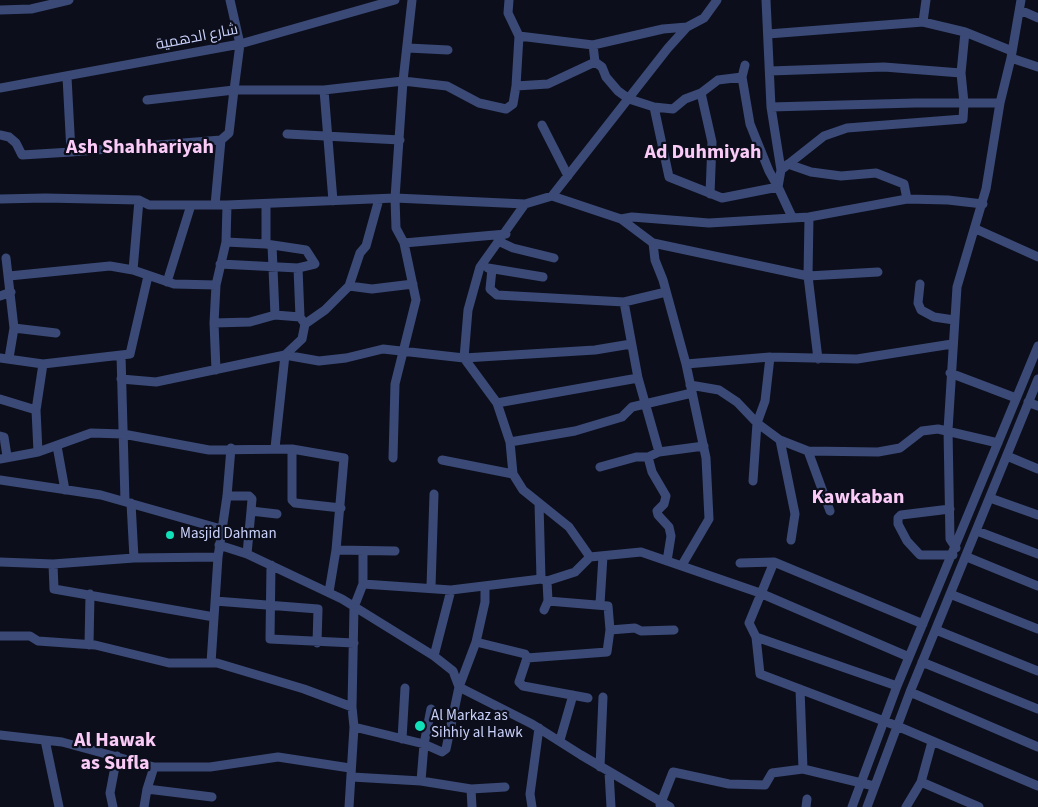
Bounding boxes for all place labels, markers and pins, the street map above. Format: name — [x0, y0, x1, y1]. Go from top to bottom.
place label: Masjid Dahman — [180, 526, 277, 544]
marker: Masjid Dahman — [164, 529, 176, 541]
place label: Al Markaz as Sihhiy al Hawk — [431, 708, 523, 743]
marker: Al Markaz as Sihhiy al Hawk — [413, 719, 427, 733]

